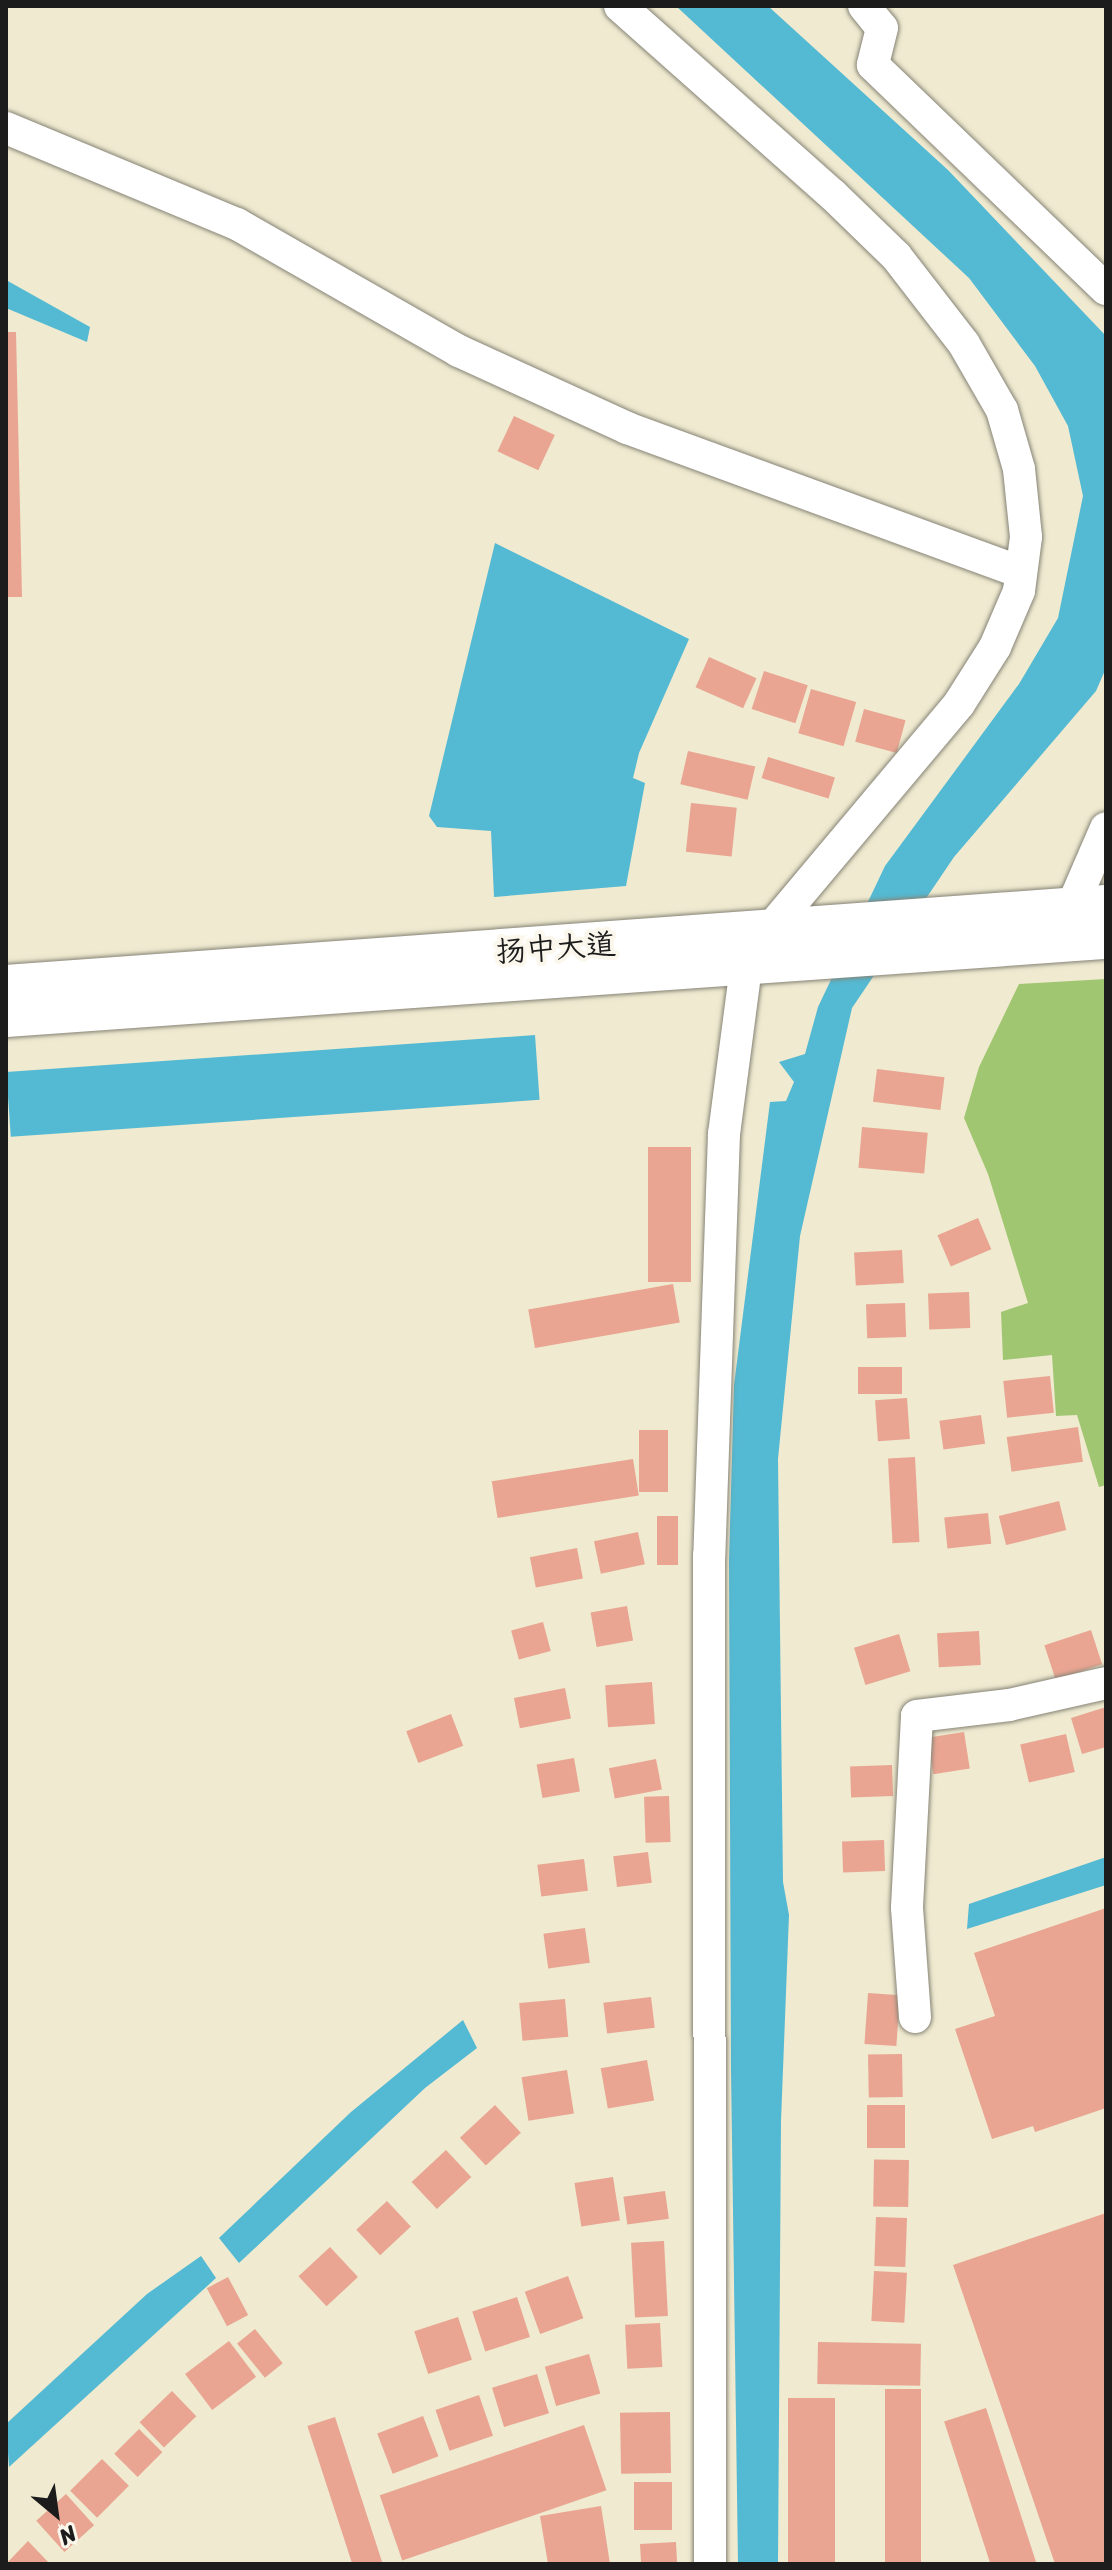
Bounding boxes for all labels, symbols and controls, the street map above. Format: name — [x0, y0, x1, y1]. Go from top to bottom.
street label: 扬中大道 — [495, 926, 617, 970]
north arrow — [16, 2474, 96, 2554]
text: N — [52, 2515, 84, 2556]

